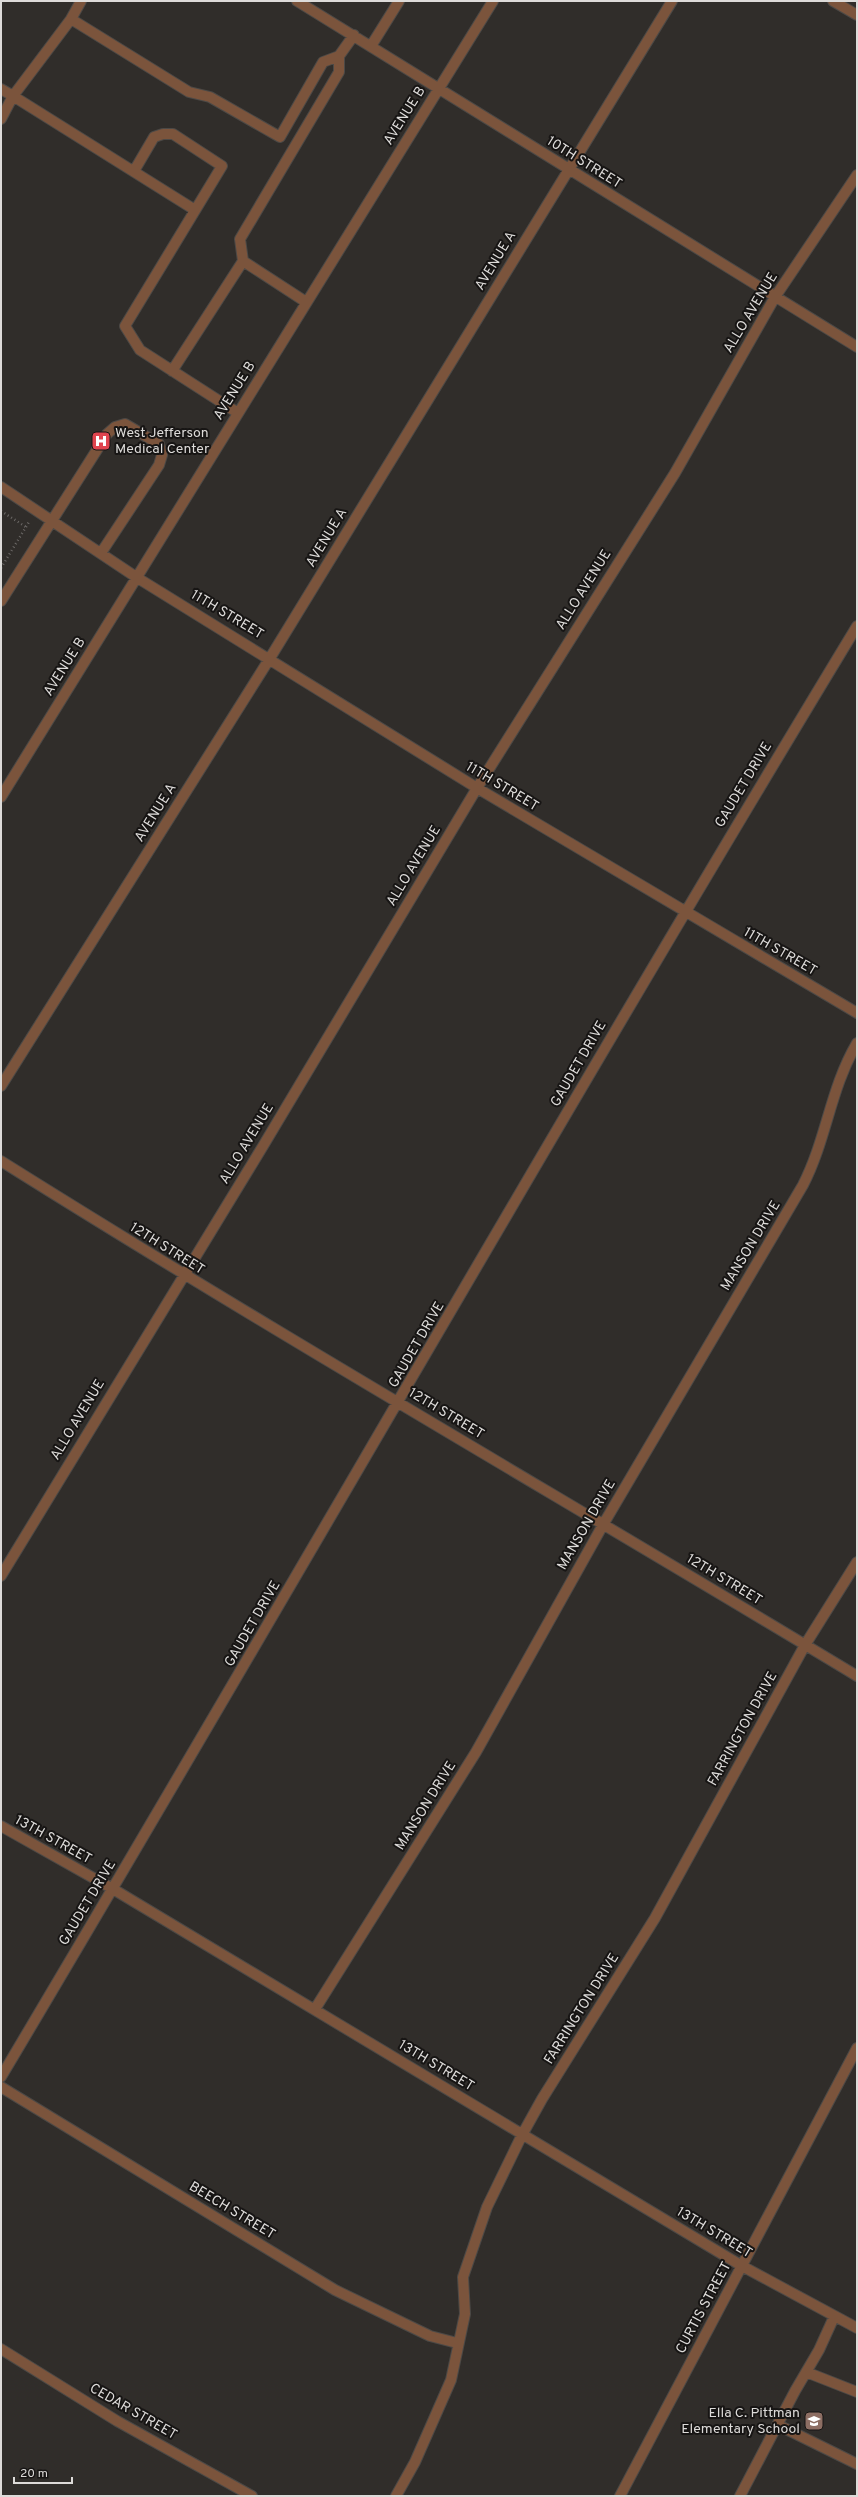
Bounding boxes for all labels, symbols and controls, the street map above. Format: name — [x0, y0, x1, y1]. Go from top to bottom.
street label: AVENUE B — [380, 84, 430, 148]
street label: 10TH STREET — [543, 133, 625, 193]
street label: AVENUE A — [472, 229, 520, 293]
street label: ALLO AVENUE — [720, 270, 782, 356]
street label: AVENUE B — [210, 359, 260, 423]
place label: West Jefferson Medical Center — [115, 425, 210, 458]
hospital icon: West Jefferson Medical Center — [90, 430, 112, 452]
street label: AVENUE A — [303, 506, 351, 570]
street label: ALLO AVENUE — [553, 547, 615, 633]
street label: 11TH STREET — [187, 587, 267, 643]
street label: AVENUE B — [40, 635, 90, 699]
street label: GAUDET DRIVE — [712, 739, 776, 831]
street label: 11TH STREET — [462, 759, 542, 815]
street label: AVENUE A — [131, 781, 181, 845]
street label: ALLO AVENUE — [383, 823, 445, 909]
street label: 11TH STREET — [740, 924, 820, 980]
street label: GAUDET DRIVE — [547, 1018, 611, 1110]
street label: ALLO AVENUE — [216, 1101, 278, 1187]
street label: MANSON DRIVE — [717, 1198, 785, 1294]
street label: 12TH STREET — [126, 1219, 208, 1279]
street label: GAUDET DRIVE — [385, 1299, 449, 1391]
street label: ALLO AVENUE — [47, 1377, 109, 1463]
street label: 12TH STREET — [405, 1385, 487, 1443]
street label: MANSON DRIVE — [554, 1477, 620, 1573]
street label: 12TH STREET — [683, 1551, 765, 1609]
street label: GAUDET DRIVE — [221, 1578, 285, 1670]
street label: FARRINGTON DRIVE — [705, 1669, 781, 1789]
street label: MANSON DRIVE — [392, 1758, 460, 1854]
street label: 13TH STREET — [12, 1812, 94, 1868]
street label: GAUDET DRIVE — [56, 1857, 120, 1949]
street label: FARRINGTON DRIVE — [541, 1950, 623, 2068]
street label: 13TH STREET — [395, 2037, 477, 2095]
street label: BEECH STREET — [186, 2179, 278, 2243]
street label: 13TH STREET — [673, 2204, 755, 2262]
street label: CURTIS STREET — [673, 2259, 735, 2357]
street label: CEDAR STREET — [86, 2380, 180, 2444]
place label: Ella C. Pittman Elementary School — [681, 2405, 800, 2438]
school or university icon: Ella C. Pittman Elementary School — [803, 2410, 825, 2432]
scale bar — [14, 2459, 72, 2485]
text: 20 m — [20, 2466, 48, 2482]

